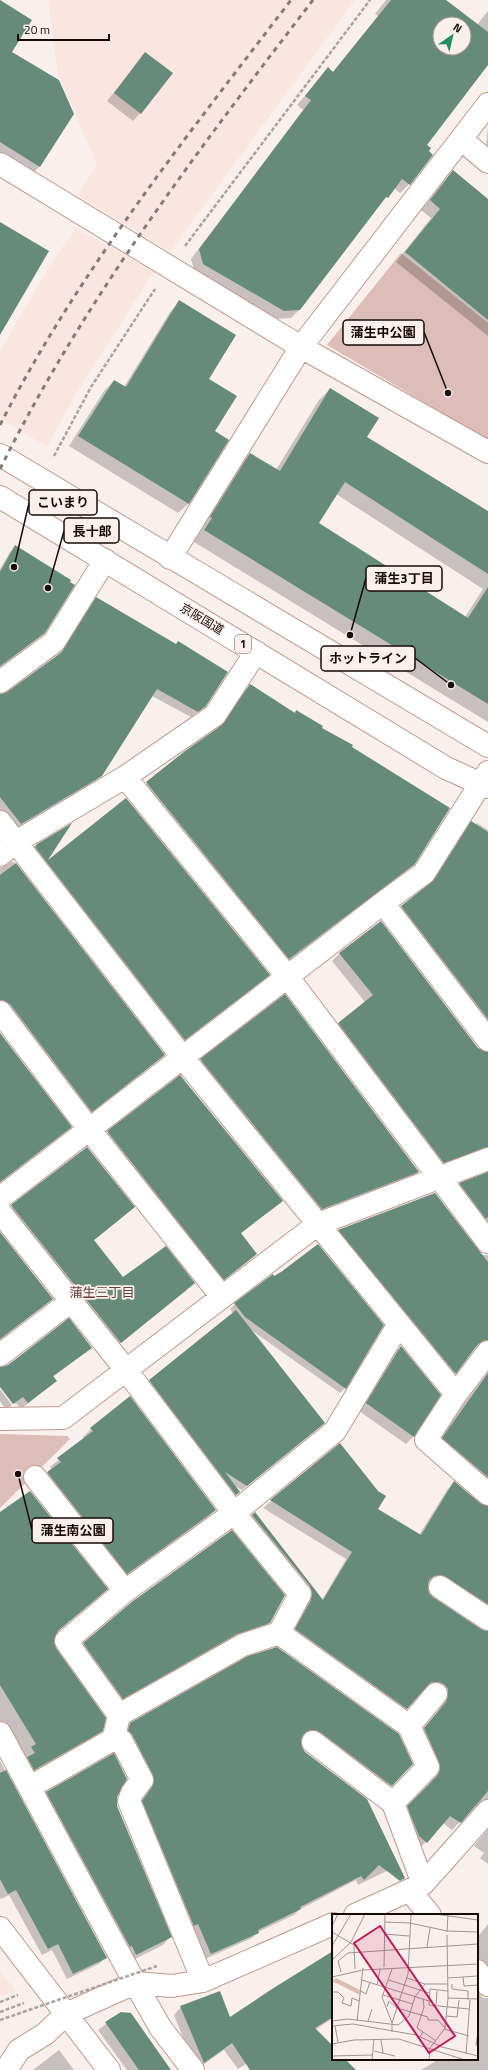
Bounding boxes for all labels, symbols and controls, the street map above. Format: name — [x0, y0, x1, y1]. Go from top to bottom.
scale bar — [18, 16, 109, 42]
north arrow — [432, 16, 472, 56]
text: N — [450, 19, 465, 36]
text: 20 m — [24, 20, 50, 39]
callout: 蒲生中公園 — [343, 320, 424, 345]
text: 蒲生中公園 — [350, 322, 416, 342]
callout: こいまり — [29, 490, 97, 515]
text: こいまり — [37, 492, 89, 512]
callout: 長十郎 — [64, 518, 119, 543]
text: 長十郎 — [72, 521, 112, 541]
callout: 蒲生3丁目 — [366, 566, 442, 591]
text: 蒲生3丁目 — [374, 568, 434, 588]
street label: 京阪国道 — [177, 598, 228, 639]
road number: 1 — [235, 635, 251, 653]
callout: ホットライン — [321, 646, 415, 671]
text: ホットライン — [329, 648, 407, 668]
district label: 蒲生三丁目 — [69, 1282, 135, 1302]
callout: 蒲生南公園 — [32, 1518, 113, 1543]
text: 蒲生南公園 — [40, 1520, 106, 1540]
inset map — [332, 1914, 478, 2060]

